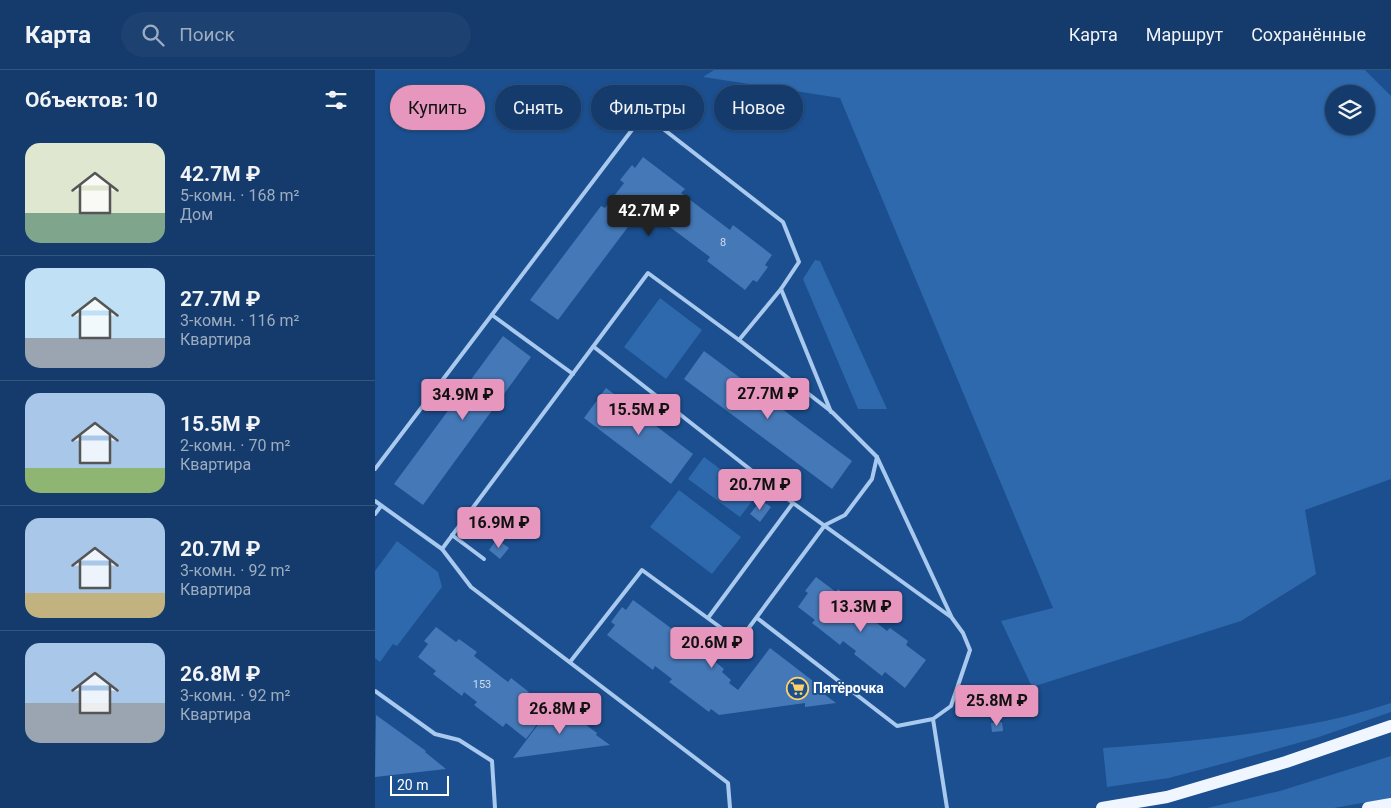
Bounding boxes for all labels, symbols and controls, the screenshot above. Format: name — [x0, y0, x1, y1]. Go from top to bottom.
search box — [121, 12, 471, 57]
text: Карта — [25, 21, 91, 49]
icon: search — [139, 21, 167, 49]
text: Поиск — [179, 23, 235, 46]
text: Карта — [1069, 24, 1118, 45]
text: Маршрут — [1146, 24, 1223, 45]
text: Сохранённые — [1251, 24, 1366, 45]
chip: Купить — [390, 85, 485, 130]
chip: Снять — [495, 85, 581, 130]
chip: Фильтры — [591, 85, 704, 130]
chip: Новое — [714, 85, 803, 130]
map controls — [1325, 85, 1375, 135]
button: layers — [1325, 85, 1375, 135]
icon: filters — [322, 86, 350, 114]
text: Объектов: 10 — [25, 88, 158, 112]
text: 42.7M ₽ — [180, 162, 261, 186]
icon: home — [65, 163, 125, 223]
text: 5-комн. · 168 m² — [180, 186, 299, 205]
pin: 42.7M ₽ — [603, 194, 695, 237]
text: 42.7M ₽ — [618, 201, 680, 220]
text: Дом — [180, 205, 213, 224]
house number: 8 — [720, 236, 726, 249]
text: 27.7M ₽ — [180, 287, 261, 311]
icon: home — [65, 288, 125, 348]
text: 3-комн. · 116 m² — [180, 311, 299, 330]
text: Квартира — [180, 330, 251, 349]
pin: 34.9M ₽ — [417, 378, 509, 421]
pin: 27.7M ₽ — [722, 378, 814, 420]
text: 27.7M ₽ — [737, 384, 799, 403]
text: 34.9M ₽ — [432, 385, 494, 404]
pin: 15.5M ₽ — [593, 394, 685, 436]
text: 15.5M ₽ — [608, 400, 670, 419]
text: 15.5M ₽ — [180, 412, 261, 436]
icon: home — [65, 413, 125, 473]
text: 2-комн. · 70 m² — [180, 436, 290, 455]
text: Квартира — [180, 455, 251, 474]
pin: 20.7M ₽ — [714, 468, 806, 511]
text: 20.7M ₽ — [729, 475, 791, 494]
pin: 16.9M ₽ — [453, 506, 545, 549]
text: 16.9M ₽ — [468, 513, 530, 532]
text: 20.7M ₽ — [180, 537, 261, 561]
icon: home — [65, 538, 125, 598]
text: 3-комн. · 92 m² — [180, 561, 290, 580]
text: Квартира — [180, 580, 251, 599]
pin: 13.3M ₽ — [815, 590, 907, 633]
text: 13.3M ₽ — [830, 597, 892, 616]
pin: 20.6M ₽ — [666, 626, 758, 669]
text: 20.6M ₽ — [681, 633, 743, 652]
text: 26.8M ₽ — [180, 662, 261, 686]
icon: home — [65, 663, 125, 723]
supermarket icon: Пятёрочка — [785, 676, 809, 700]
house number: 153 — [473, 678, 491, 691]
place label: Пятёрочка — [813, 680, 884, 696]
pin: 25.8M ₽ — [951, 684, 1043, 727]
text: 3-комн. · 92 m² — [180, 686, 290, 705]
text: 25.8M ₽ — [966, 691, 1028, 710]
pin: 26.8M ₽ — [514, 692, 606, 735]
text: 26.8M ₽ — [529, 699, 591, 718]
text: Квартира — [180, 705, 251, 724]
scale bar — [390, 773, 449, 796]
text: 20 m — [397, 777, 429, 793]

